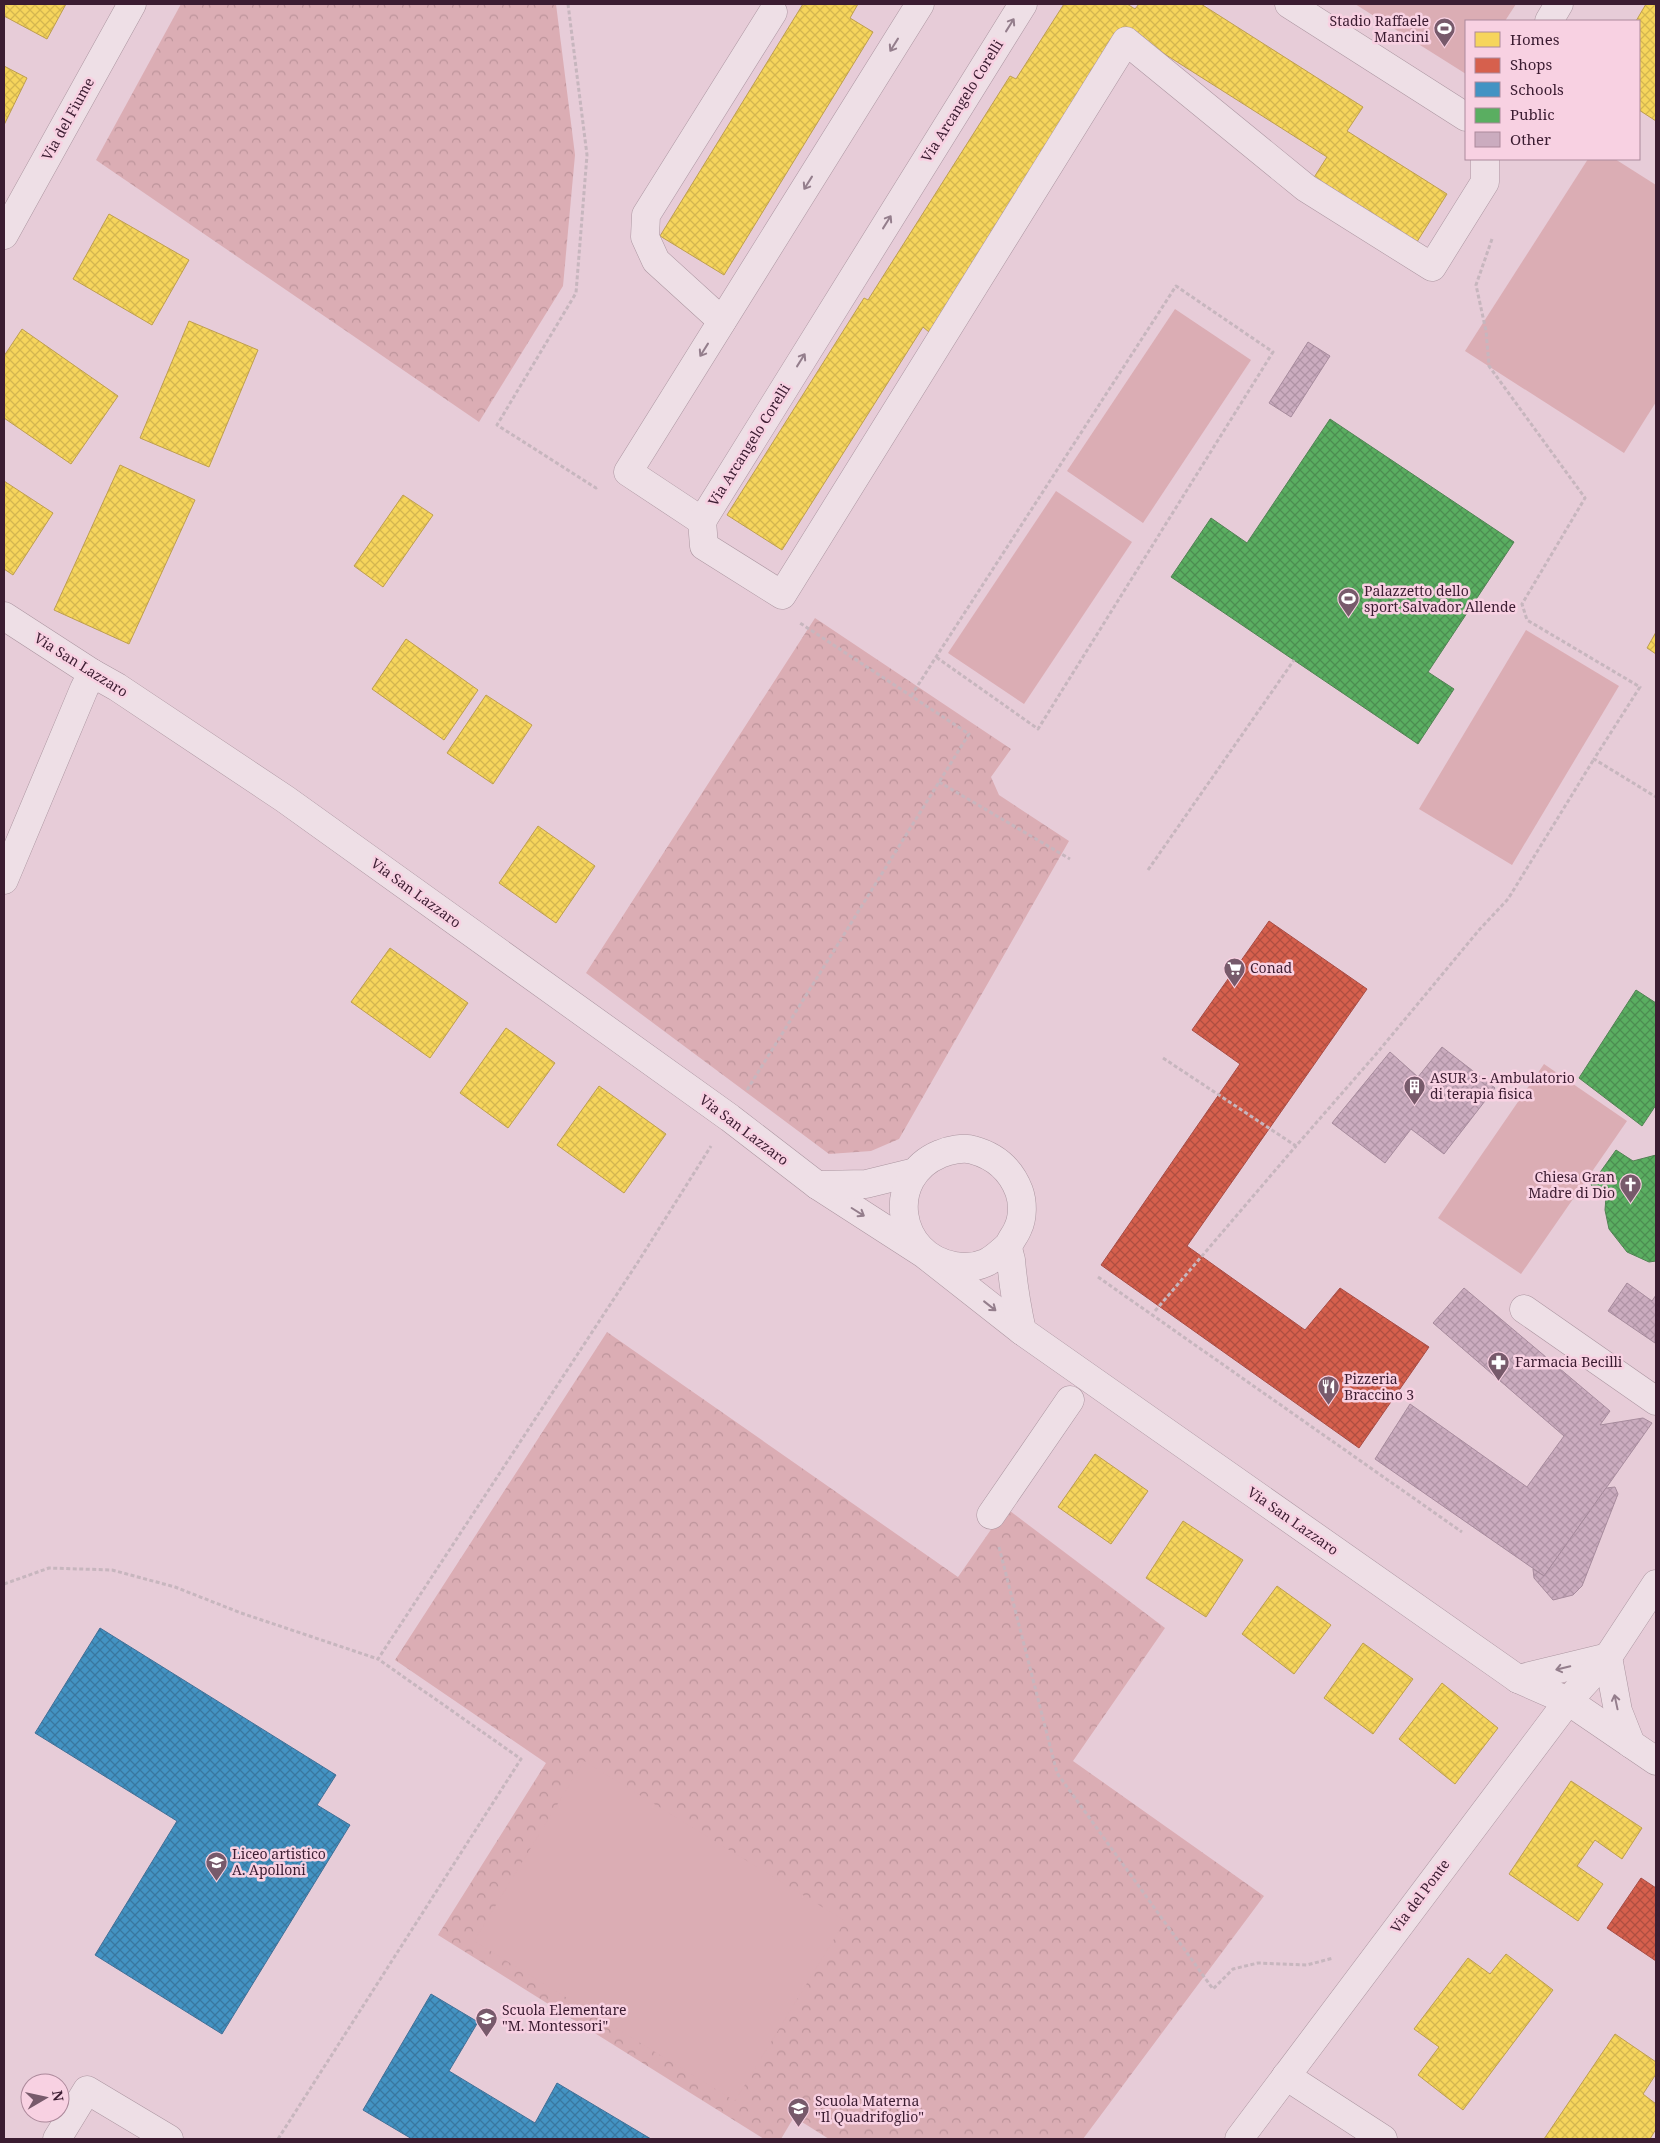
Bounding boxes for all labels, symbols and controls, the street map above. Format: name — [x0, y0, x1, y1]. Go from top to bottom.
place label: Stadio Raffaele Mancini — [1330, 11, 1430, 46]
sports icon: Stadio Raffaele Mancini — [1433, 17, 1457, 48]
one-way arrow — [1005, 18, 1015, 32]
legend — [1465, 20, 1640, 160]
text: Homes — [1510, 29, 1560, 49]
street label: Via Arcangelo Corelli — [916, 36, 1007, 165]
one-way arrow — [889, 38, 899, 52]
text: Shops — [1510, 54, 1553, 74]
street label: Via del Fiume — [37, 74, 98, 164]
text: Schools — [1510, 79, 1564, 99]
text: Public — [1510, 104, 1555, 124]
text: Other — [1510, 129, 1551, 149]
one-way arrow — [803, 175, 813, 189]
one-way arrow — [882, 216, 892, 230]
one-way arrow — [698, 343, 708, 357]
one-way arrow — [797, 354, 807, 368]
street label: Via Arcangelo Corelli — [703, 380, 794, 509]
place label: Palazzetto dello sport Salvador Allende — [1364, 581, 1516, 616]
sports icon: Palazzetto dello sport Salvador Allende — [1336, 587, 1360, 618]
street label: Via San Lazzaro — [31, 628, 132, 701]
street label: Via San Lazzaro — [367, 853, 465, 932]
supermarket icon: Conad — [1222, 956, 1246, 987]
place label: Conad — [1250, 958, 1293, 977]
place label: ASUR 3 - Ambulatorio di terapia fisica — [1430, 1068, 1575, 1103]
building icon: ASUR 3 - Ambulatorio di terapia fisica — [1402, 1074, 1426, 1105]
street label: Via San Lazzaro — [696, 1090, 793, 1169]
place label: Chiesa Gran Madre di Dio — [1528, 1167, 1615, 1202]
church icon: Chiesa Gran Madre di Dio — [1619, 1173, 1643, 1204]
one-way arrow — [851, 1207, 865, 1217]
one-way arrow — [983, 1301, 996, 1312]
pharmacy icon: Farmacia Becilli — [1487, 1350, 1511, 1381]
place label: Farmacia Becilli — [1515, 1352, 1623, 1371]
place label: Pizzeria Braccino 3 — [1344, 1369, 1414, 1404]
restaurant icon: Pizzeria Braccino 3 — [1316, 1375, 1340, 1406]
street label: Via San Lazzaro — [1244, 1482, 1343, 1559]
one-way arrow — [1555, 1664, 1571, 1673]
one-way arrow — [1611, 1694, 1620, 1710]
place label: Liceo artistico A. Apolloni — [232, 1844, 326, 1879]
school or university icon: Liceo artistico A. Apolloni — [204, 1850, 228, 1881]
street label: Via del Ponte — [1386, 1855, 1454, 1936]
place label: Scuola Elementare "M. Montessori" — [502, 2000, 627, 2035]
school or university icon: Scuola Elementare "M. Montessori" — [474, 2006, 498, 2037]
north arrow — [20, 2073, 70, 2123]
text: N — [48, 2089, 69, 2103]
place label: Scuola Materna "Il Quadrifoglio" — [815, 2091, 924, 2126]
school or university icon: Scuola Materna "Il Quadrifoglio" — [787, 2097, 811, 2128]

